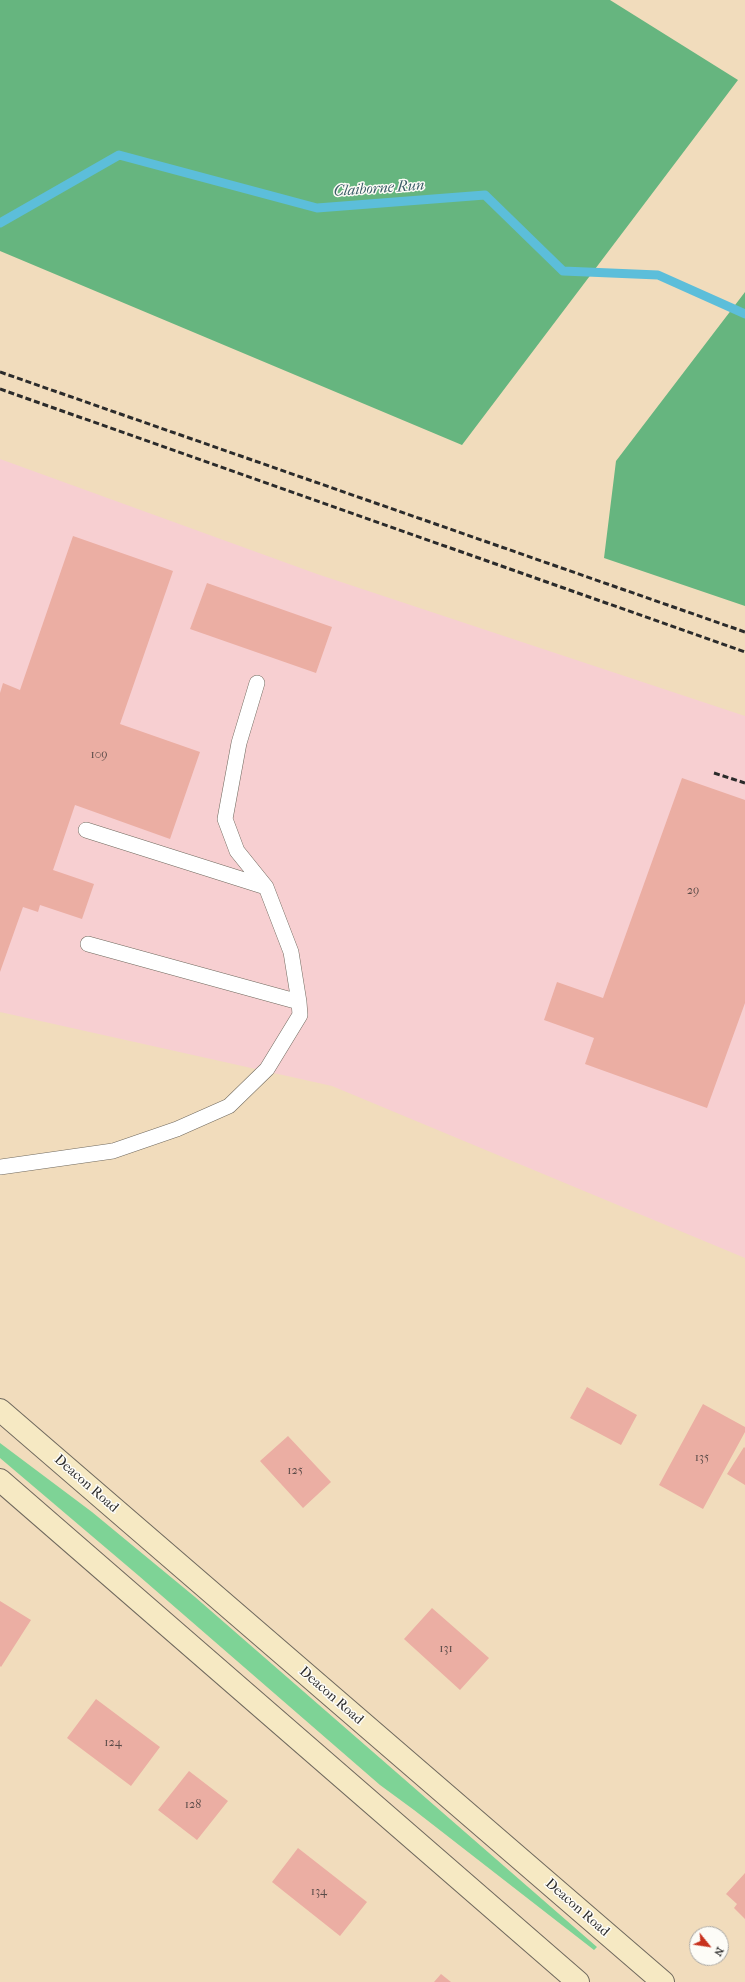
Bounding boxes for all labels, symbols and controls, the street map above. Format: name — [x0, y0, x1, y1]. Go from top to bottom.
water label: Claiborne Run — [333, 177, 425, 201]
house number: 109 — [90, 748, 108, 762]
house number: 29 — [687, 884, 699, 898]
house number: 135 — [695, 1451, 709, 1465]
street label: Deacon Road — [50, 1452, 122, 1516]
house number: 125 — [287, 1464, 303, 1478]
house number: 131 — [439, 1642, 453, 1656]
street label: Deacon Road — [295, 1664, 367, 1728]
house number: 124 — [104, 1736, 122, 1750]
house number: 128 — [185, 1798, 201, 1812]
street label: Deacon Road — [541, 1876, 613, 1940]
house number: 134 — [311, 1885, 327, 1899]
north arrow — [689, 1926, 729, 1966]
text: N — [711, 1945, 727, 1959]

